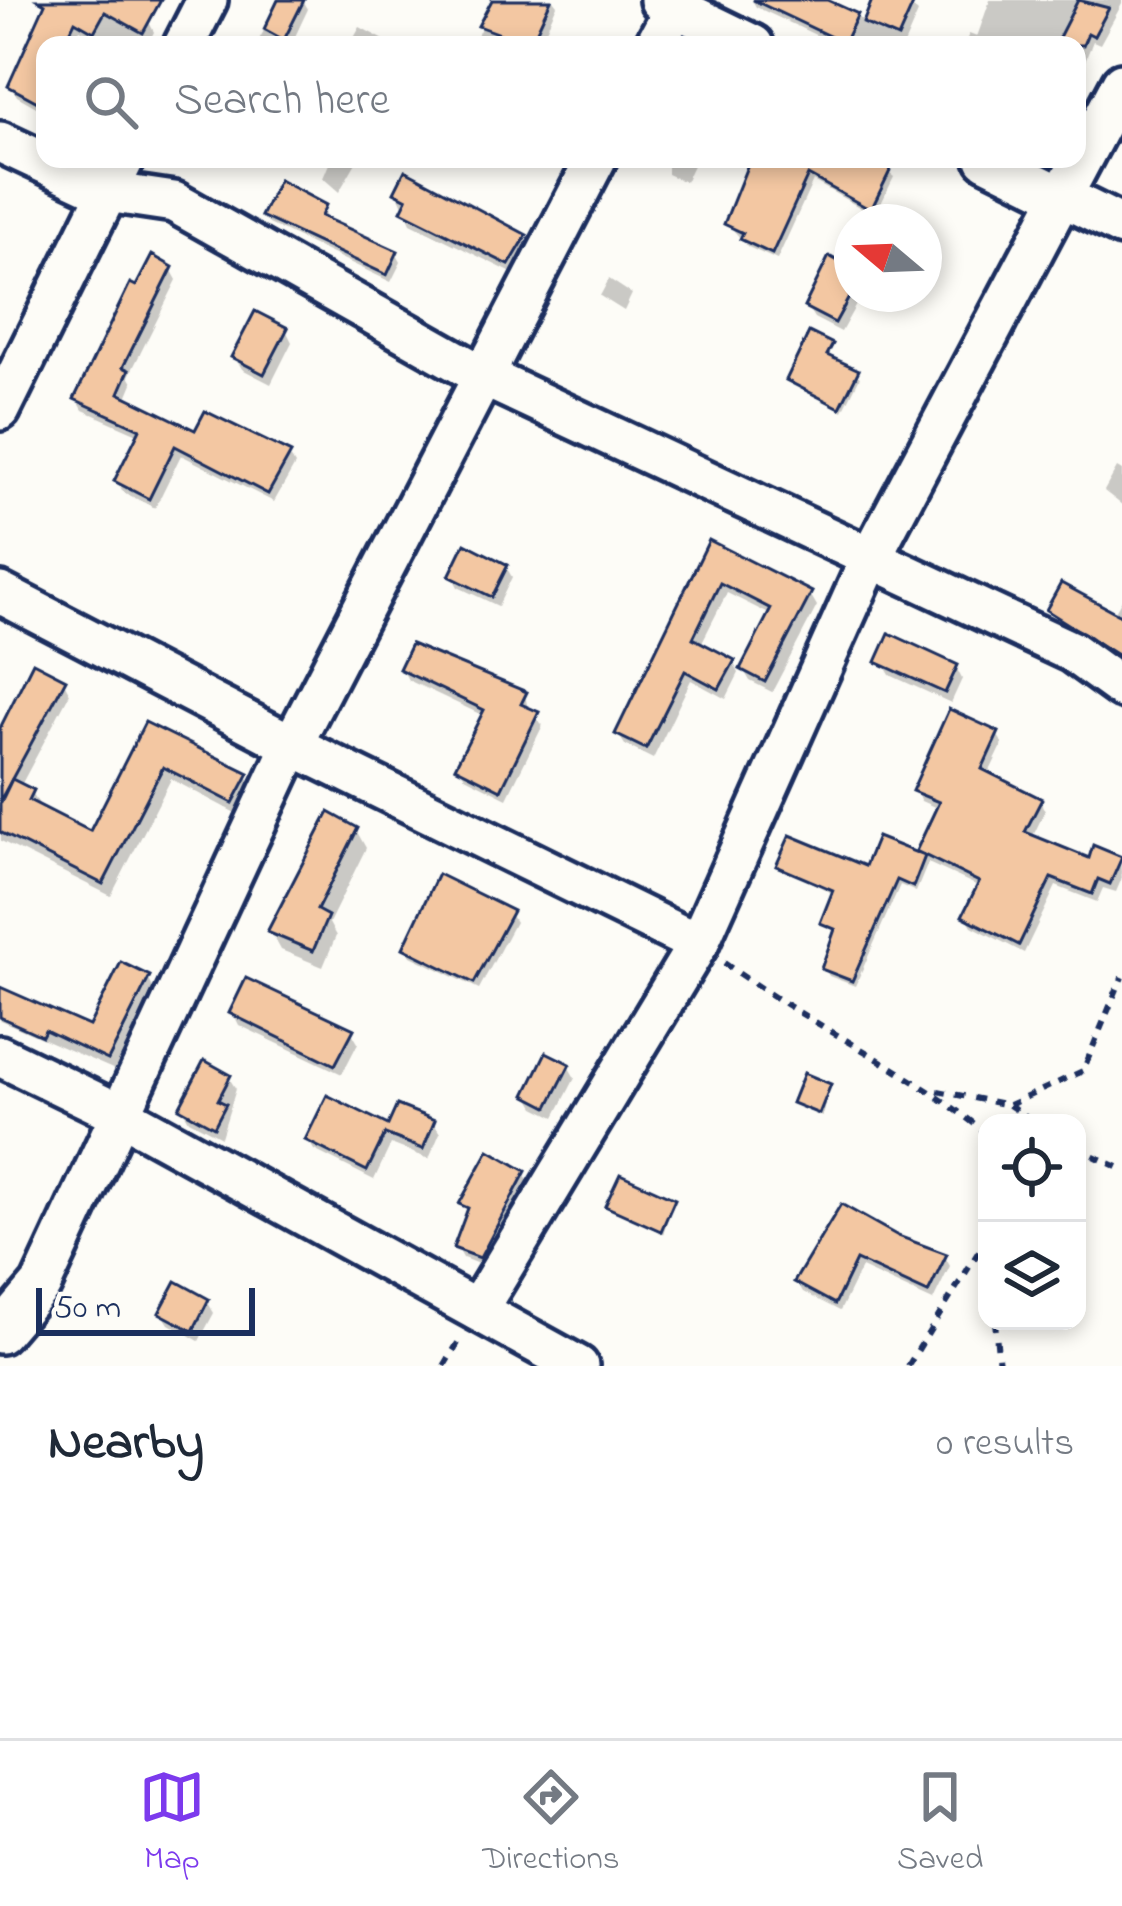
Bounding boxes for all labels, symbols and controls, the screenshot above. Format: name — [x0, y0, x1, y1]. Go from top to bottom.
search box — [36, 36, 1086, 168]
icon: search — [78, 69, 144, 135]
text: Search here — [174, 69, 390, 135]
north arrow — [834, 204, 942, 312]
map controls — [978, 1114, 1086, 1330]
button: locate — [978, 1114, 1086, 1222]
button: layers — [978, 1222, 1086, 1330]
scale bar — [36, 1282, 255, 1335]
text: 50 m — [54, 1285, 121, 1333]
text: Nearby — [48, 1407, 204, 1482]
text: 0 results — [936, 1416, 1074, 1473]
tab: Map — [139, 1764, 205, 1884]
tab: Directions — [482, 1764, 620, 1884]
tab: Saved — [897, 1764, 983, 1884]

